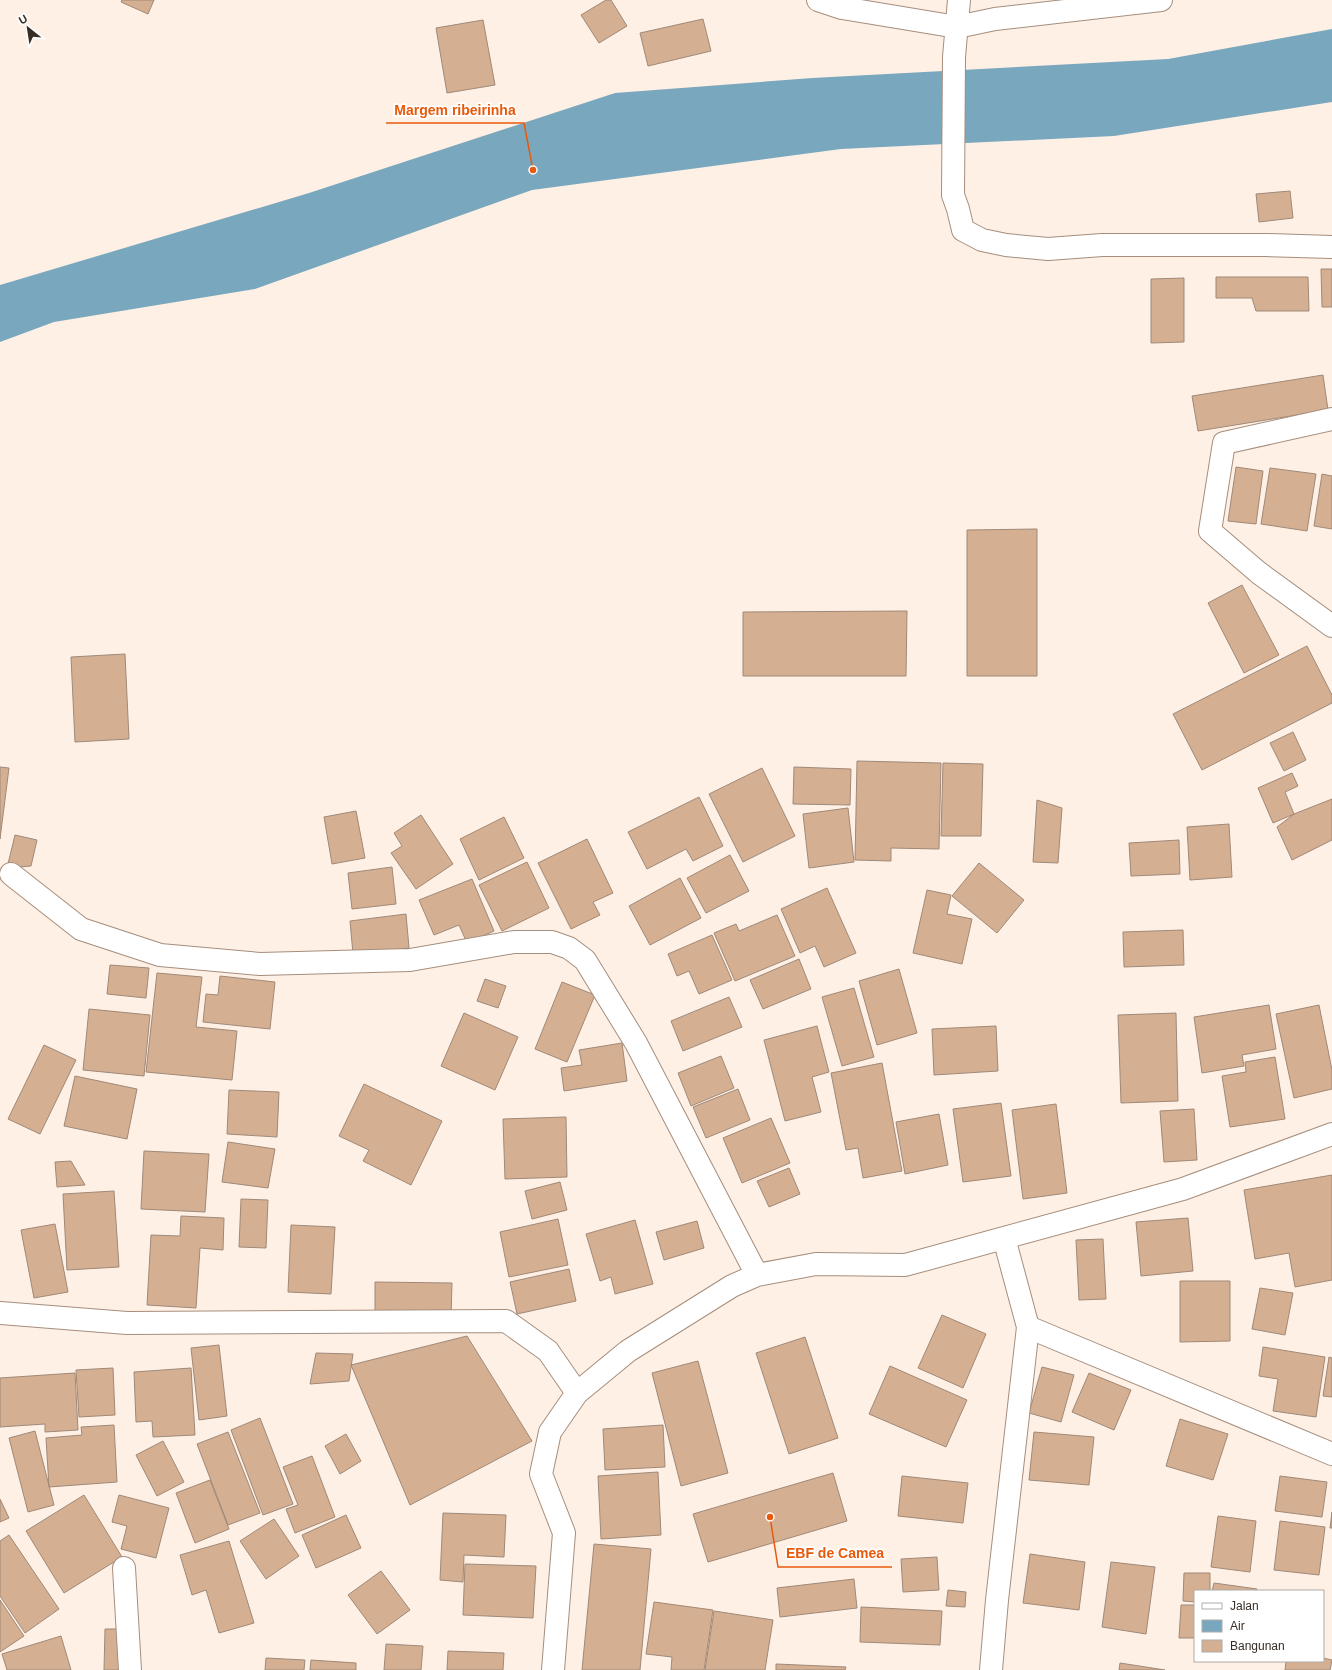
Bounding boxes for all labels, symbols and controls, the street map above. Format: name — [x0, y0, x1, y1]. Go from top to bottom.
north arrow — [8, 8, 48, 48]
text: U — [17, 12, 29, 27]
callout: Margem ribeirinha — [386, 97, 524, 123]
text: Margem ribeirinha — [394, 102, 516, 118]
callout: EBF de Camea — [778, 1541, 892, 1567]
text: EBF de Camea — [786, 1545, 884, 1561]
legend — [1194, 1590, 1324, 1662]
text: Jalan — [1230, 1599, 1259, 1613]
text: Air — [1230, 1619, 1245, 1633]
text: Bangunan — [1230, 1639, 1285, 1653]

